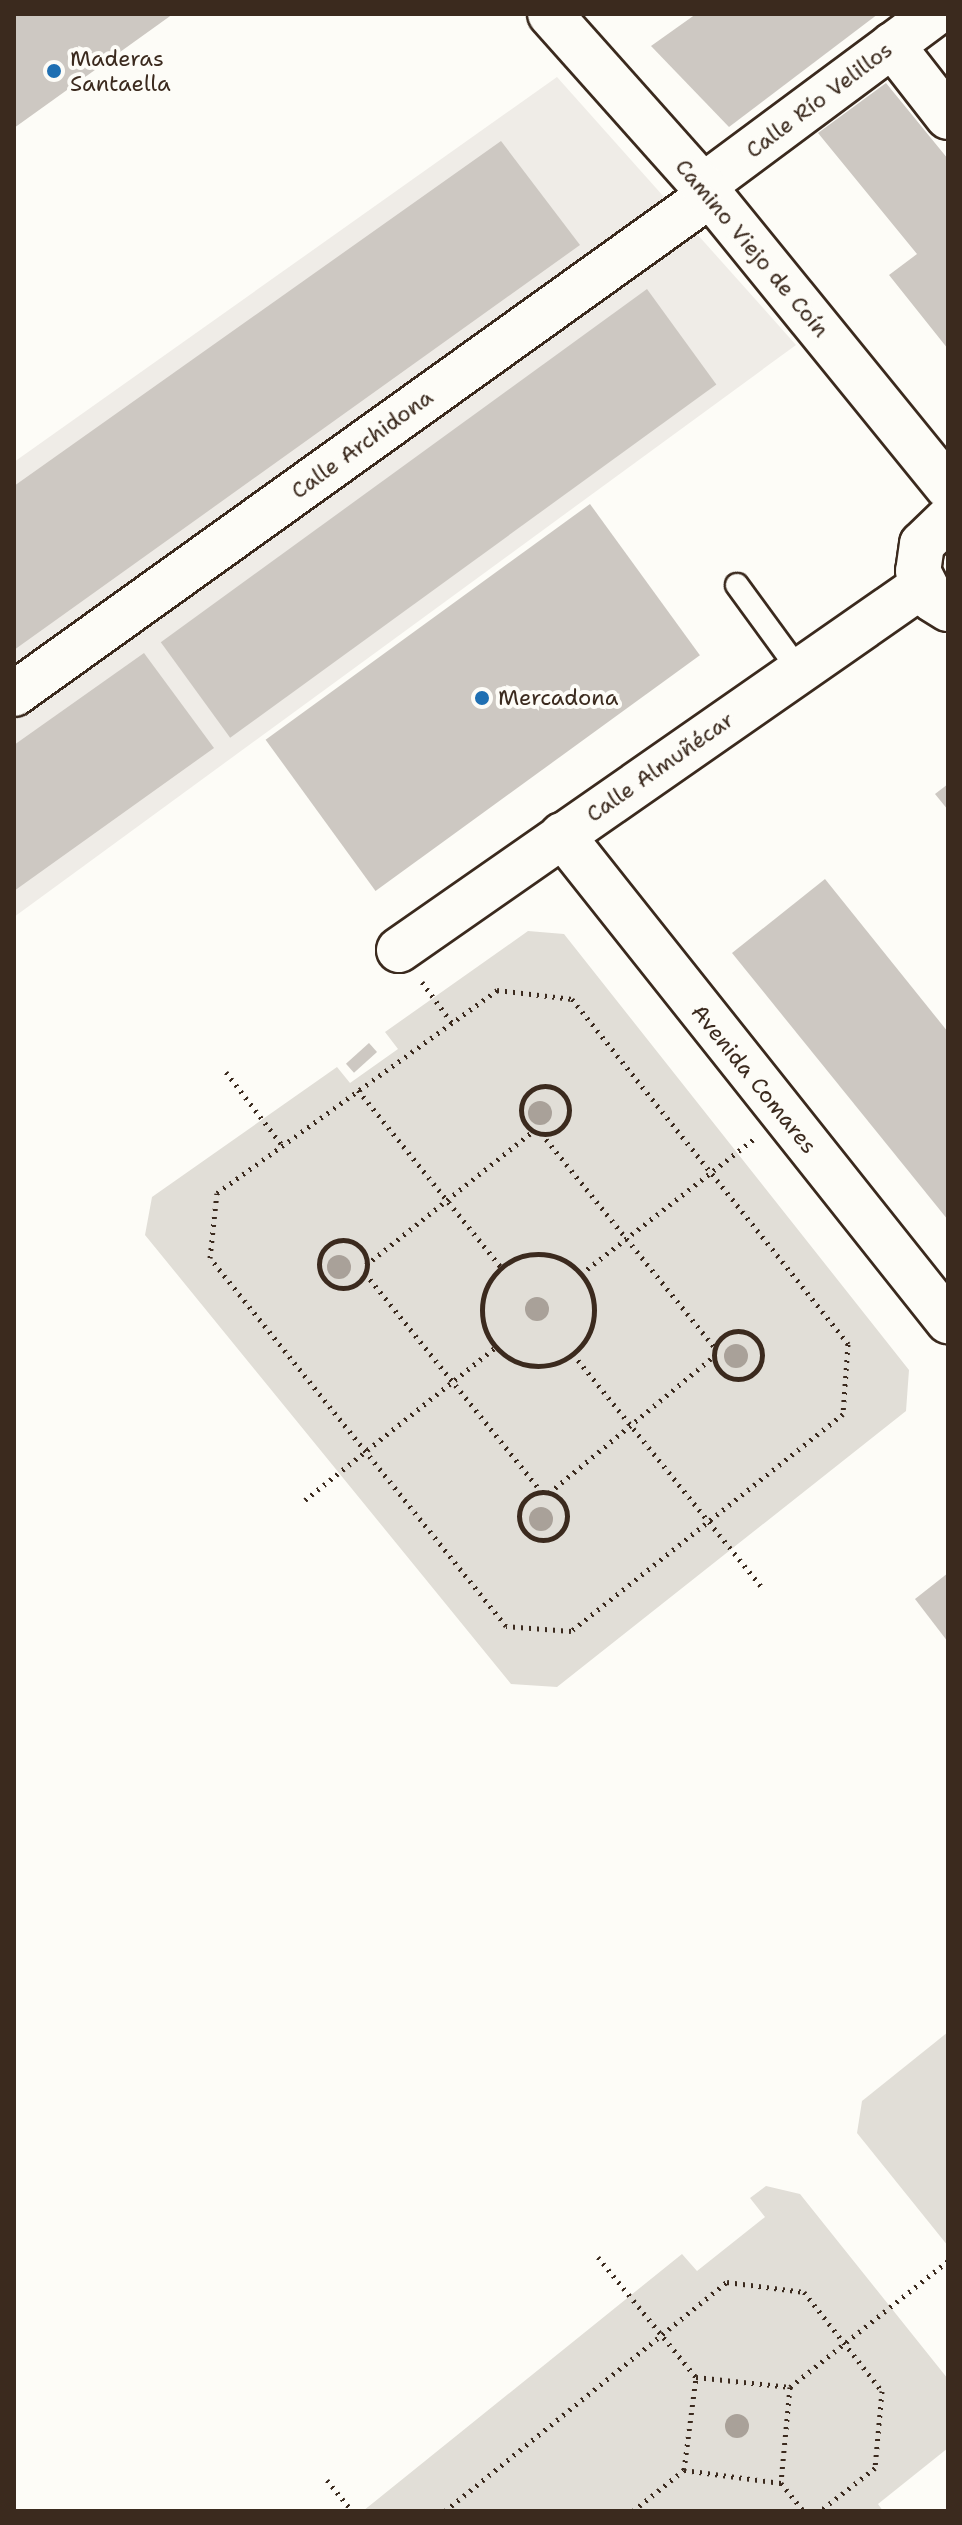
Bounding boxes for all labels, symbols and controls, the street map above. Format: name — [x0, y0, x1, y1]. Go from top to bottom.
street label: Calle Río Velillos — [741, 36, 897, 164]
place label: Maderas Santaella — [70, 45, 171, 96]
marker: Maderas Santaella — [45, 62, 63, 80]
street label: Camino Viejo de Coín — [670, 154, 834, 342]
street label: Calle Archidona — [286, 384, 438, 504]
place label: Mercadona — [498, 685, 618, 711]
marker: Mercadona — [473, 689, 491, 707]
street label: Calle Almuñécar — [581, 706, 739, 828]
street label: Avenida Comares — [686, 999, 822, 1159]

